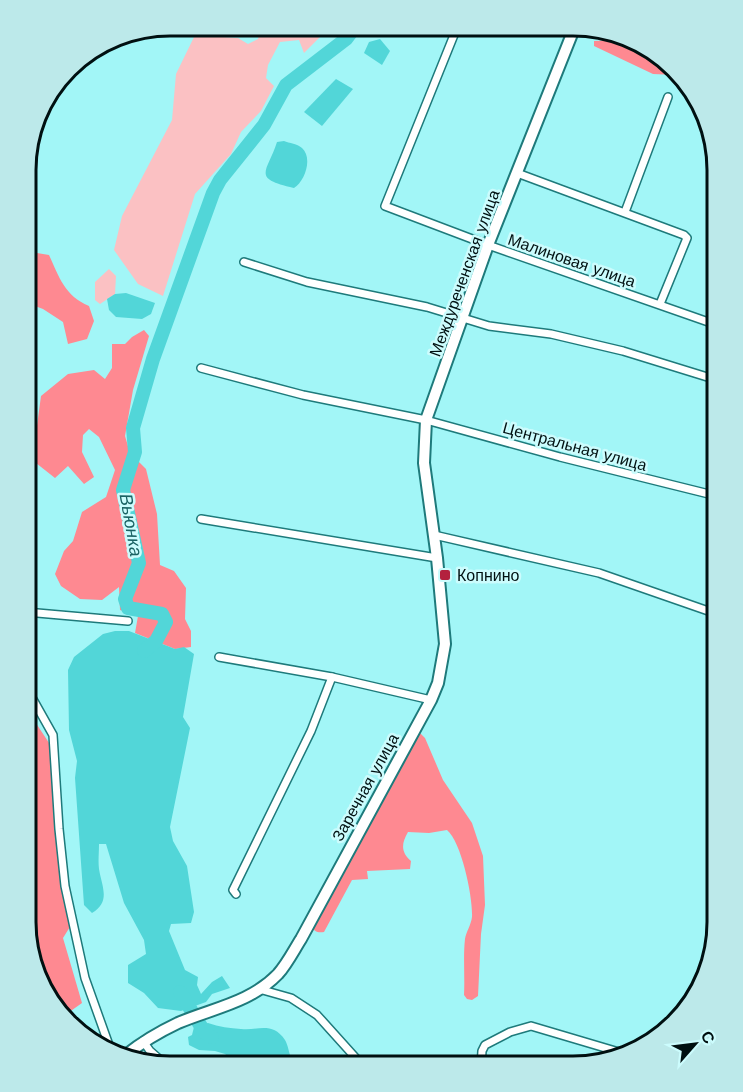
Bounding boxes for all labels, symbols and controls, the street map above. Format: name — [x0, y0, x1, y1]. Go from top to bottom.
street label: Междуреченская улица — [425, 187, 503, 359]
street label: Малиновая улица — [506, 230, 638, 291]
street label: Центральная улица — [501, 418, 649, 475]
water label: Вьюнка — [116, 492, 147, 558]
place label: Копнино — [457, 566, 519, 585]
marker: Копнино — [438, 568, 452, 582]
street label: Заречная улица — [328, 730, 403, 844]
north arrow — [665, 1014, 725, 1074]
text: С — [697, 1028, 719, 1047]

